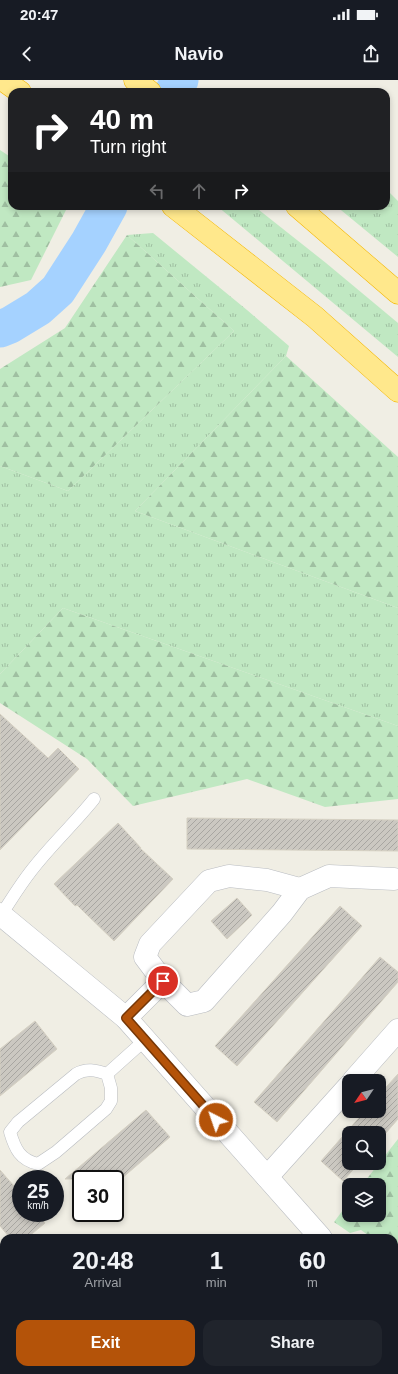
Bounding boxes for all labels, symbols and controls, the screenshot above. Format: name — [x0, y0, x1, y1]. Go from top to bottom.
text: 20:47 — [20, 6, 58, 23]
icon: back — [16, 43, 38, 65]
icon: share — [360, 43, 382, 65]
text: Navio — [174, 44, 224, 64]
icon: right — [24, 104, 76, 156]
text: 40 m — [90, 104, 154, 135]
text: Turn right — [90, 137, 166, 157]
icon: left — [146, 180, 168, 202]
icon: ahead — [188, 180, 210, 202]
icon: right — [230, 180, 252, 202]
pin — [146, 964, 180, 998]
icon: arrive — [152, 970, 174, 992]
north arrow — [342, 1074, 386, 1118]
map controls — [342, 1074, 386, 1222]
position arrow — [195, 1099, 237, 1141]
button: search — [342, 1126, 386, 1170]
speed limit sign: 30 — [72, 1170, 124, 1222]
button: layers — [342, 1178, 386, 1222]
text: 25 — [27, 1180, 49, 1202]
text: km/h — [27, 1200, 49, 1211]
text: 20:48 — [72, 1247, 134, 1274]
text: 1 — [210, 1247, 223, 1274]
text: 60 — [299, 1247, 326, 1274]
text: Arrival — [85, 1275, 121, 1290]
text: min — [206, 1275, 227, 1290]
text: m — [307, 1275, 318, 1290]
button: Exit — [16, 1320, 195, 1366]
button: Share — [203, 1320, 382, 1366]

